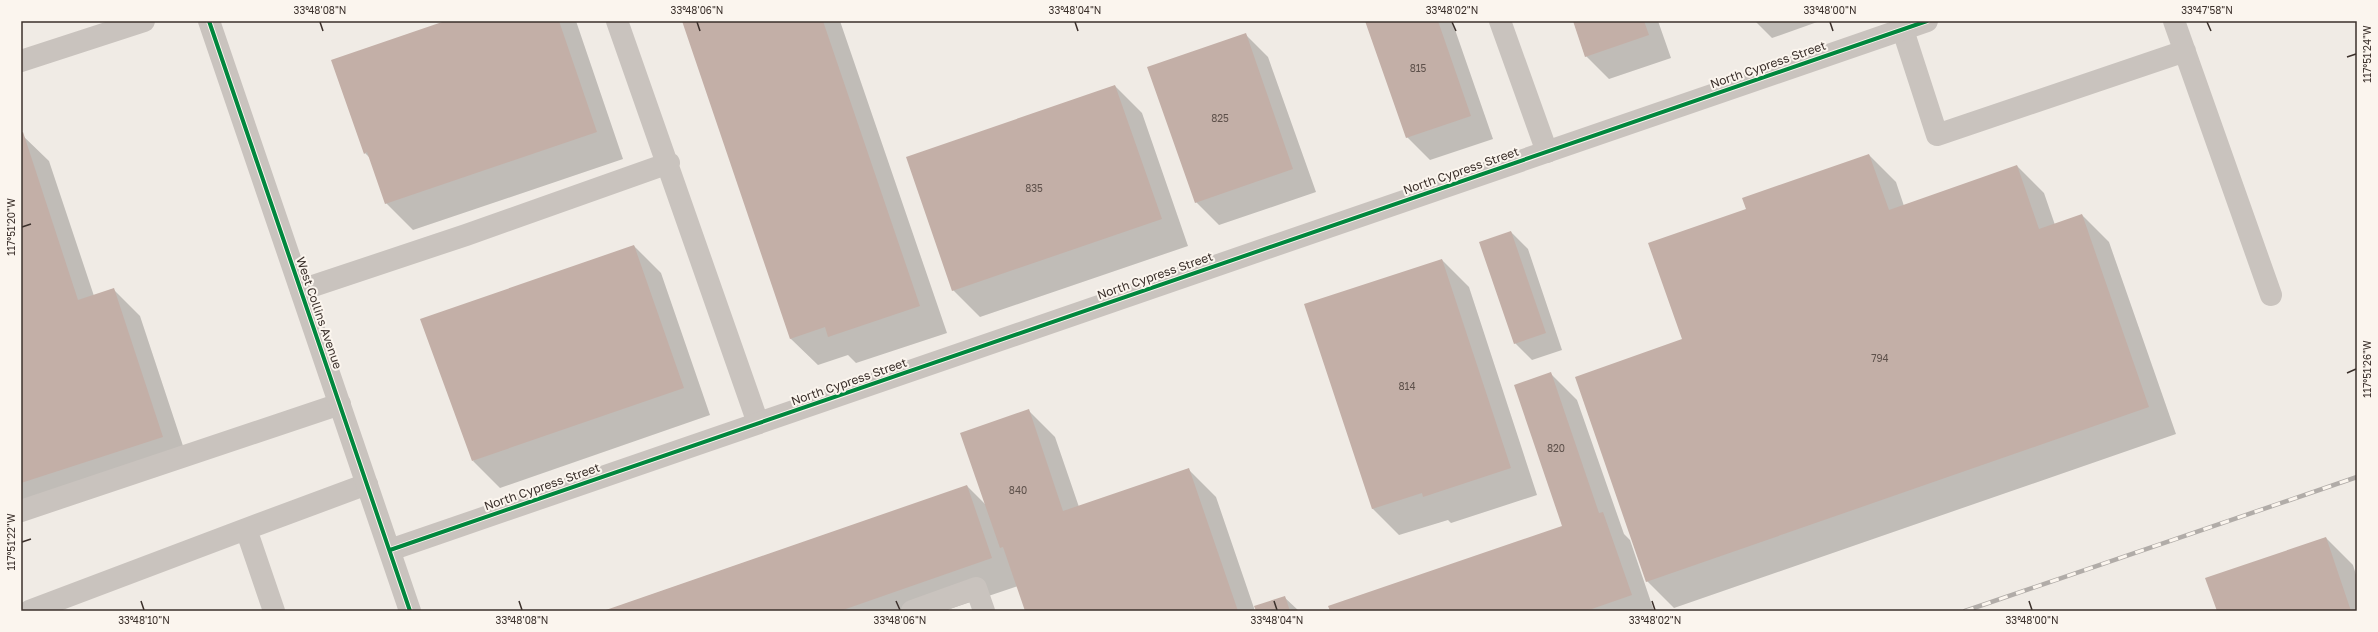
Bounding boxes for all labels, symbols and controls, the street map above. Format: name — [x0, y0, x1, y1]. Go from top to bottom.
text: 33°48'08"N — [294, 4, 346, 16]
text: 33°48'06"N — [671, 4, 723, 16]
text: 33°48'04"N — [1049, 4, 1101, 16]
text: 33°48'02"N — [1426, 4, 1478, 16]
text: 33°48'00"N — [1804, 4, 1857, 16]
text: 33°47'58"N — [2181, 4, 2233, 16]
text: 117°51'24"W — [2361, 25, 2373, 83]
street label: North Cypress Street — [1708, 38, 1828, 91]
house number: 815 — [1410, 62, 1427, 74]
house number: 825 — [1211, 112, 1229, 124]
street label: North Cypress Street — [1401, 144, 1521, 197]
house number: 835 — [1025, 182, 1043, 194]
text: 117°51'20"W — [5, 198, 17, 256]
street label: North Cypress Street — [1095, 249, 1215, 302]
street label: West Collins Avenue — [293, 255, 346, 371]
text: 117°51'26"W — [2361, 340, 2373, 398]
house number: 794 — [1871, 352, 1889, 364]
street label: North Cypress Street — [789, 355, 909, 408]
house number: 814 — [1398, 380, 1416, 392]
house number: 820 — [1547, 442, 1565, 454]
street label: North Cypress Street — [482, 460, 602, 513]
house number: 840 — [1009, 484, 1027, 496]
text: 117°51'22"W — [5, 513, 17, 571]
text: 33°48'10"N — [118, 614, 170, 626]
text: 33°48'08"N — [496, 614, 548, 626]
text: 33°48'06"N — [874, 614, 926, 626]
text: 33°48'04"N — [1251, 614, 1303, 626]
text: 33°48'02"N — [1629, 614, 1681, 626]
text: 33°48'00"N — [2006, 614, 2059, 626]

